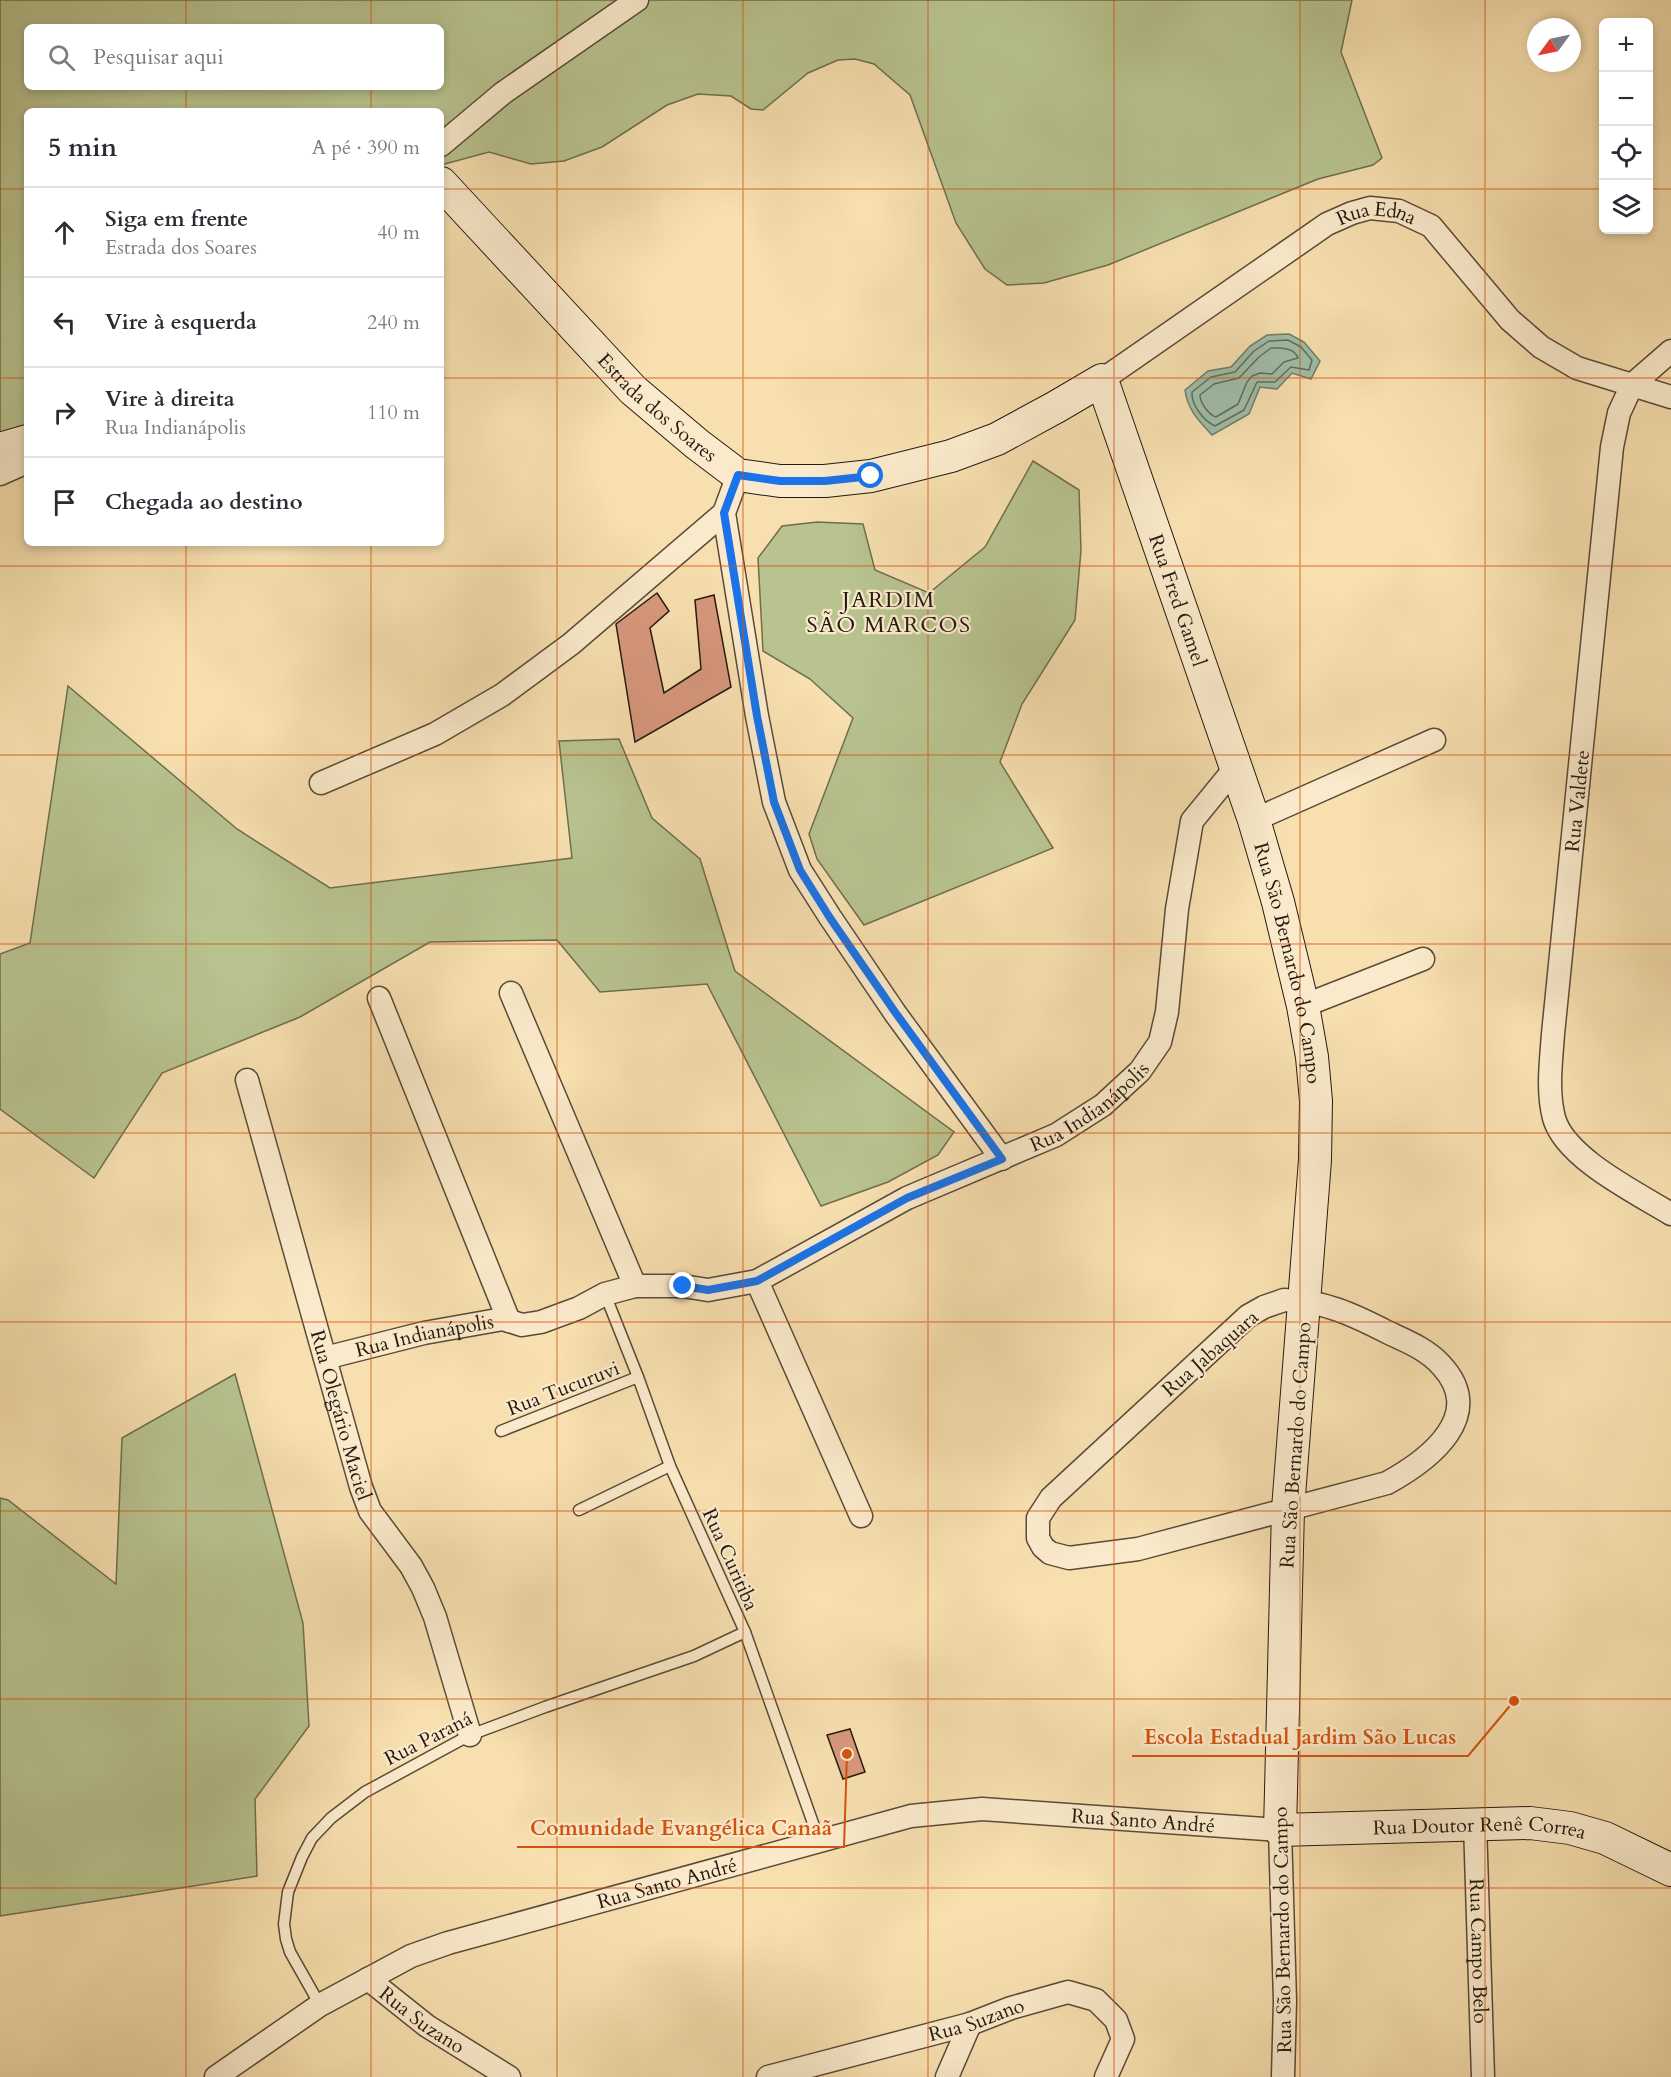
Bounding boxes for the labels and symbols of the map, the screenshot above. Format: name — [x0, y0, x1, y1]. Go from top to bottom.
north arrow — [1527, 18, 1581, 72]
street label: Rua Edna — [1332, 195, 1421, 232]
street label: Estrada dos Soares — [591, 347, 722, 468]
route start — [857, 462, 883, 488]
street label: Rua Fred Gamel — [1142, 530, 1213, 670]
district label: JARDIM SÃO MARCOS — [806, 585, 972, 640]
street label: Rua Valdete — [1559, 749, 1596, 853]
street label: Rua São Bernardo do Campo — [1247, 839, 1327, 1085]
street label: Rua Indianápolis — [1026, 1057, 1156, 1159]
route end — [669, 1272, 695, 1298]
street label: Rua Jabaquara — [1156, 1304, 1265, 1403]
street label: Rua Indianápolis — [352, 1308, 496, 1364]
street label: Rua São Bernardo do Campo — [1273, 1321, 1318, 1569]
street label: Rua Olegário Maciel — [304, 1327, 378, 1504]
street label: Rua Tucuruvi — [503, 1354, 624, 1422]
street label: Rua Curitiba — [696, 1504, 765, 1615]
street label: Rua Paraná — [380, 1705, 477, 1772]
callout: Escola Estadual Jardim São Lucas — [1132, 1717, 1468, 1756]
text: Escola Estadual Jardim São Lucas — [1144, 1723, 1456, 1752]
street label: Rua Santo André — [1070, 1802, 1216, 1839]
street label: Rua São Bernardo do Campo — [1267, 1806, 1298, 2054]
callout: Comunidade Evangélica Canaã — [517, 1808, 844, 1847]
street label: Rua Doutor Renê Correa — [1372, 1810, 1590, 1846]
text: Comunidade Evangélica Canaã — [530, 1814, 833, 1843]
street label: Rua Santo André — [594, 1851, 740, 1916]
street label: Rua Campo Belo — [1463, 1878, 1494, 2024]
street label: Rua Suzano — [373, 1980, 470, 2060]
street label: Rua Suzano — [925, 1992, 1027, 2048]

